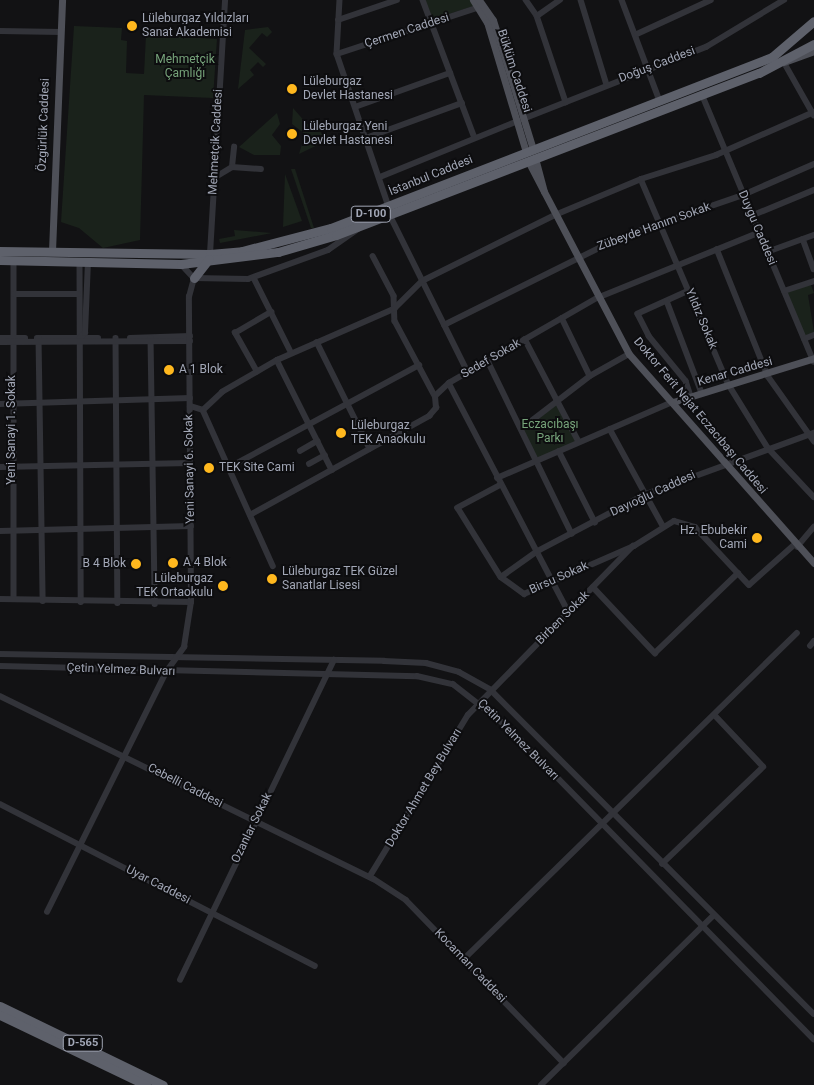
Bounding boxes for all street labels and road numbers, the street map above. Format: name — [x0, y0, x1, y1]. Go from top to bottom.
street label: Çermen Caddesi — [363, 11, 451, 51]
street label: Büklüm Caddesi — [494, 28, 534, 114]
street label: Doğuş Caddesi — [617, 44, 697, 86]
street label: Özgürlük Caddesi — [35, 78, 53, 172]
street label: Mehmetçik Caddesi — [206, 89, 226, 195]
street label: İstanbul Caddesi — [387, 153, 475, 199]
street label: Duygu Caddesi — [735, 188, 779, 268]
street label: Zübeyde Hanım Sokak — [595, 200, 713, 254]
road number: D-100 — [350, 205, 392, 222]
street label: Yıldız Sokak — [682, 287, 720, 351]
street label: Doktor Ferit Nejat Eczacıbaşı Caddesi — [630, 335, 770, 497]
street label: Sedef Sokak — [459, 336, 523, 382]
street label: Kenar Caddesi — [696, 354, 774, 390]
street label: Yeni Sanayi 1. Sokak — [5, 375, 19, 485]
street label: Yeni Sanayi 6. Sokak — [182, 414, 198, 524]
street label: Dayıoğlu Caddesi — [608, 468, 698, 520]
street label: Birsu Sokak — [527, 559, 591, 597]
street label: Birben Sokak — [533, 588, 593, 648]
street label: Çetin Yelmez Bulvarı — [66, 661, 176, 679]
street label: Çetin Yelmez Bulvarı — [474, 696, 562, 784]
street label: Doktor Ahmet Bey Bulvarı — [383, 726, 465, 850]
street label: Cebelli Caddesi — [145, 761, 225, 811]
street label: Ozanlar Sokak — [229, 790, 275, 866]
street label: Uyar Caddesi — [123, 863, 193, 907]
street label: Kocaman Caddesi — [431, 926, 509, 1006]
road number: D-565 — [62, 1034, 104, 1052]

